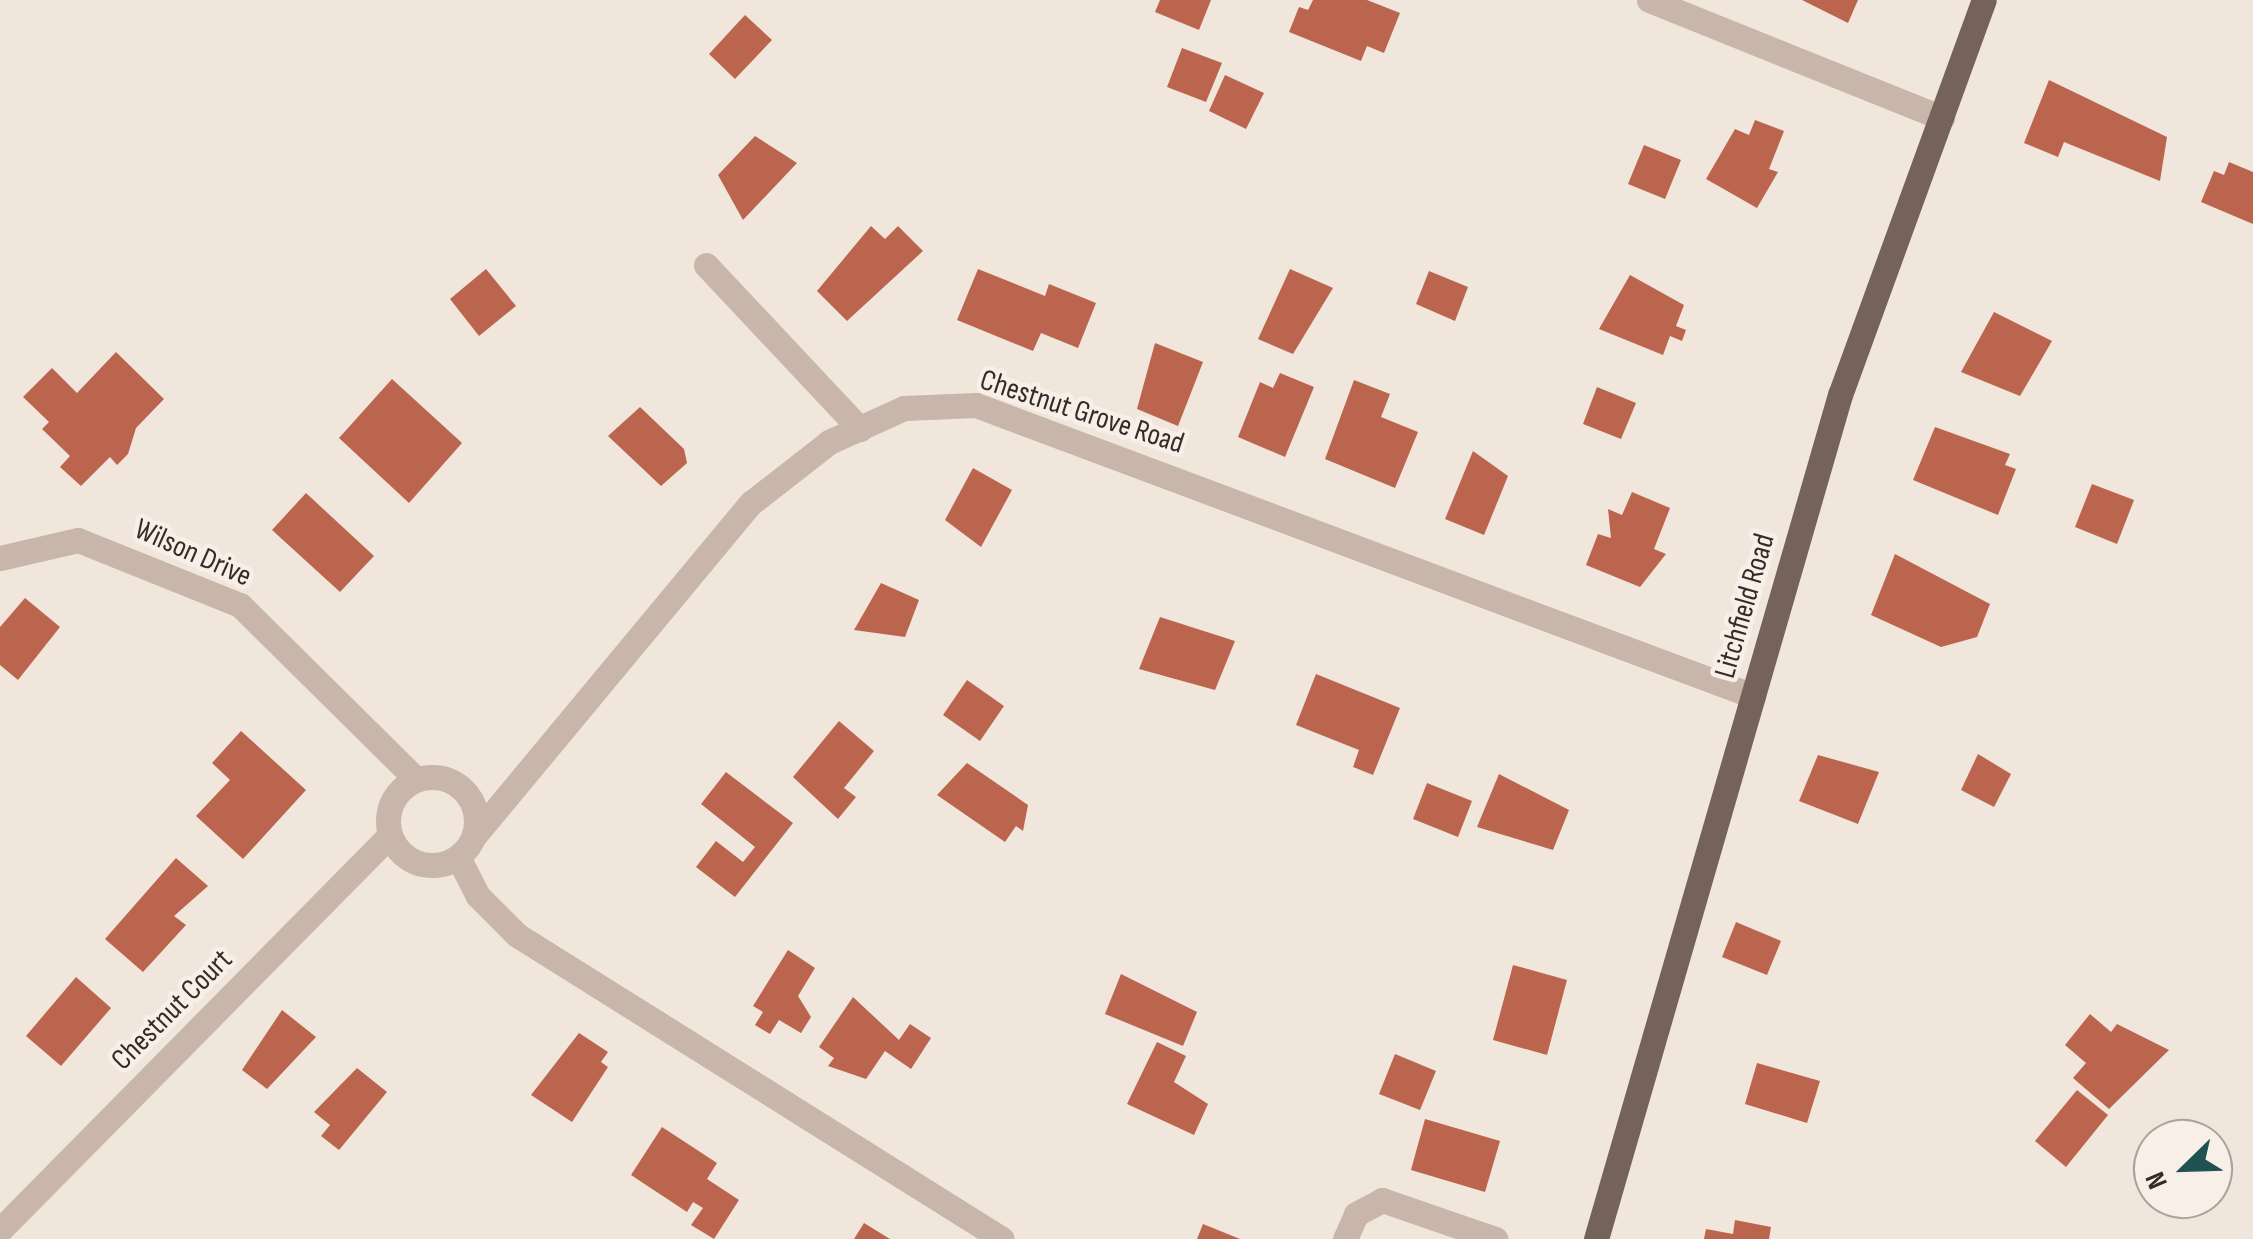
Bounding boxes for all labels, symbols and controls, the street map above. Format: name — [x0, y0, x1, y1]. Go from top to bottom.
street label: Chestnut Grove Road — [976, 362, 1188, 462]
street label: Wilson Drive — [129, 511, 257, 595]
street label: Litchfield Road — [1707, 530, 1783, 682]
street label: Chestnut Court — [104, 942, 240, 1078]
north arrow — [2133, 1119, 2233, 1219]
text: N — [2139, 1167, 2175, 1193]

